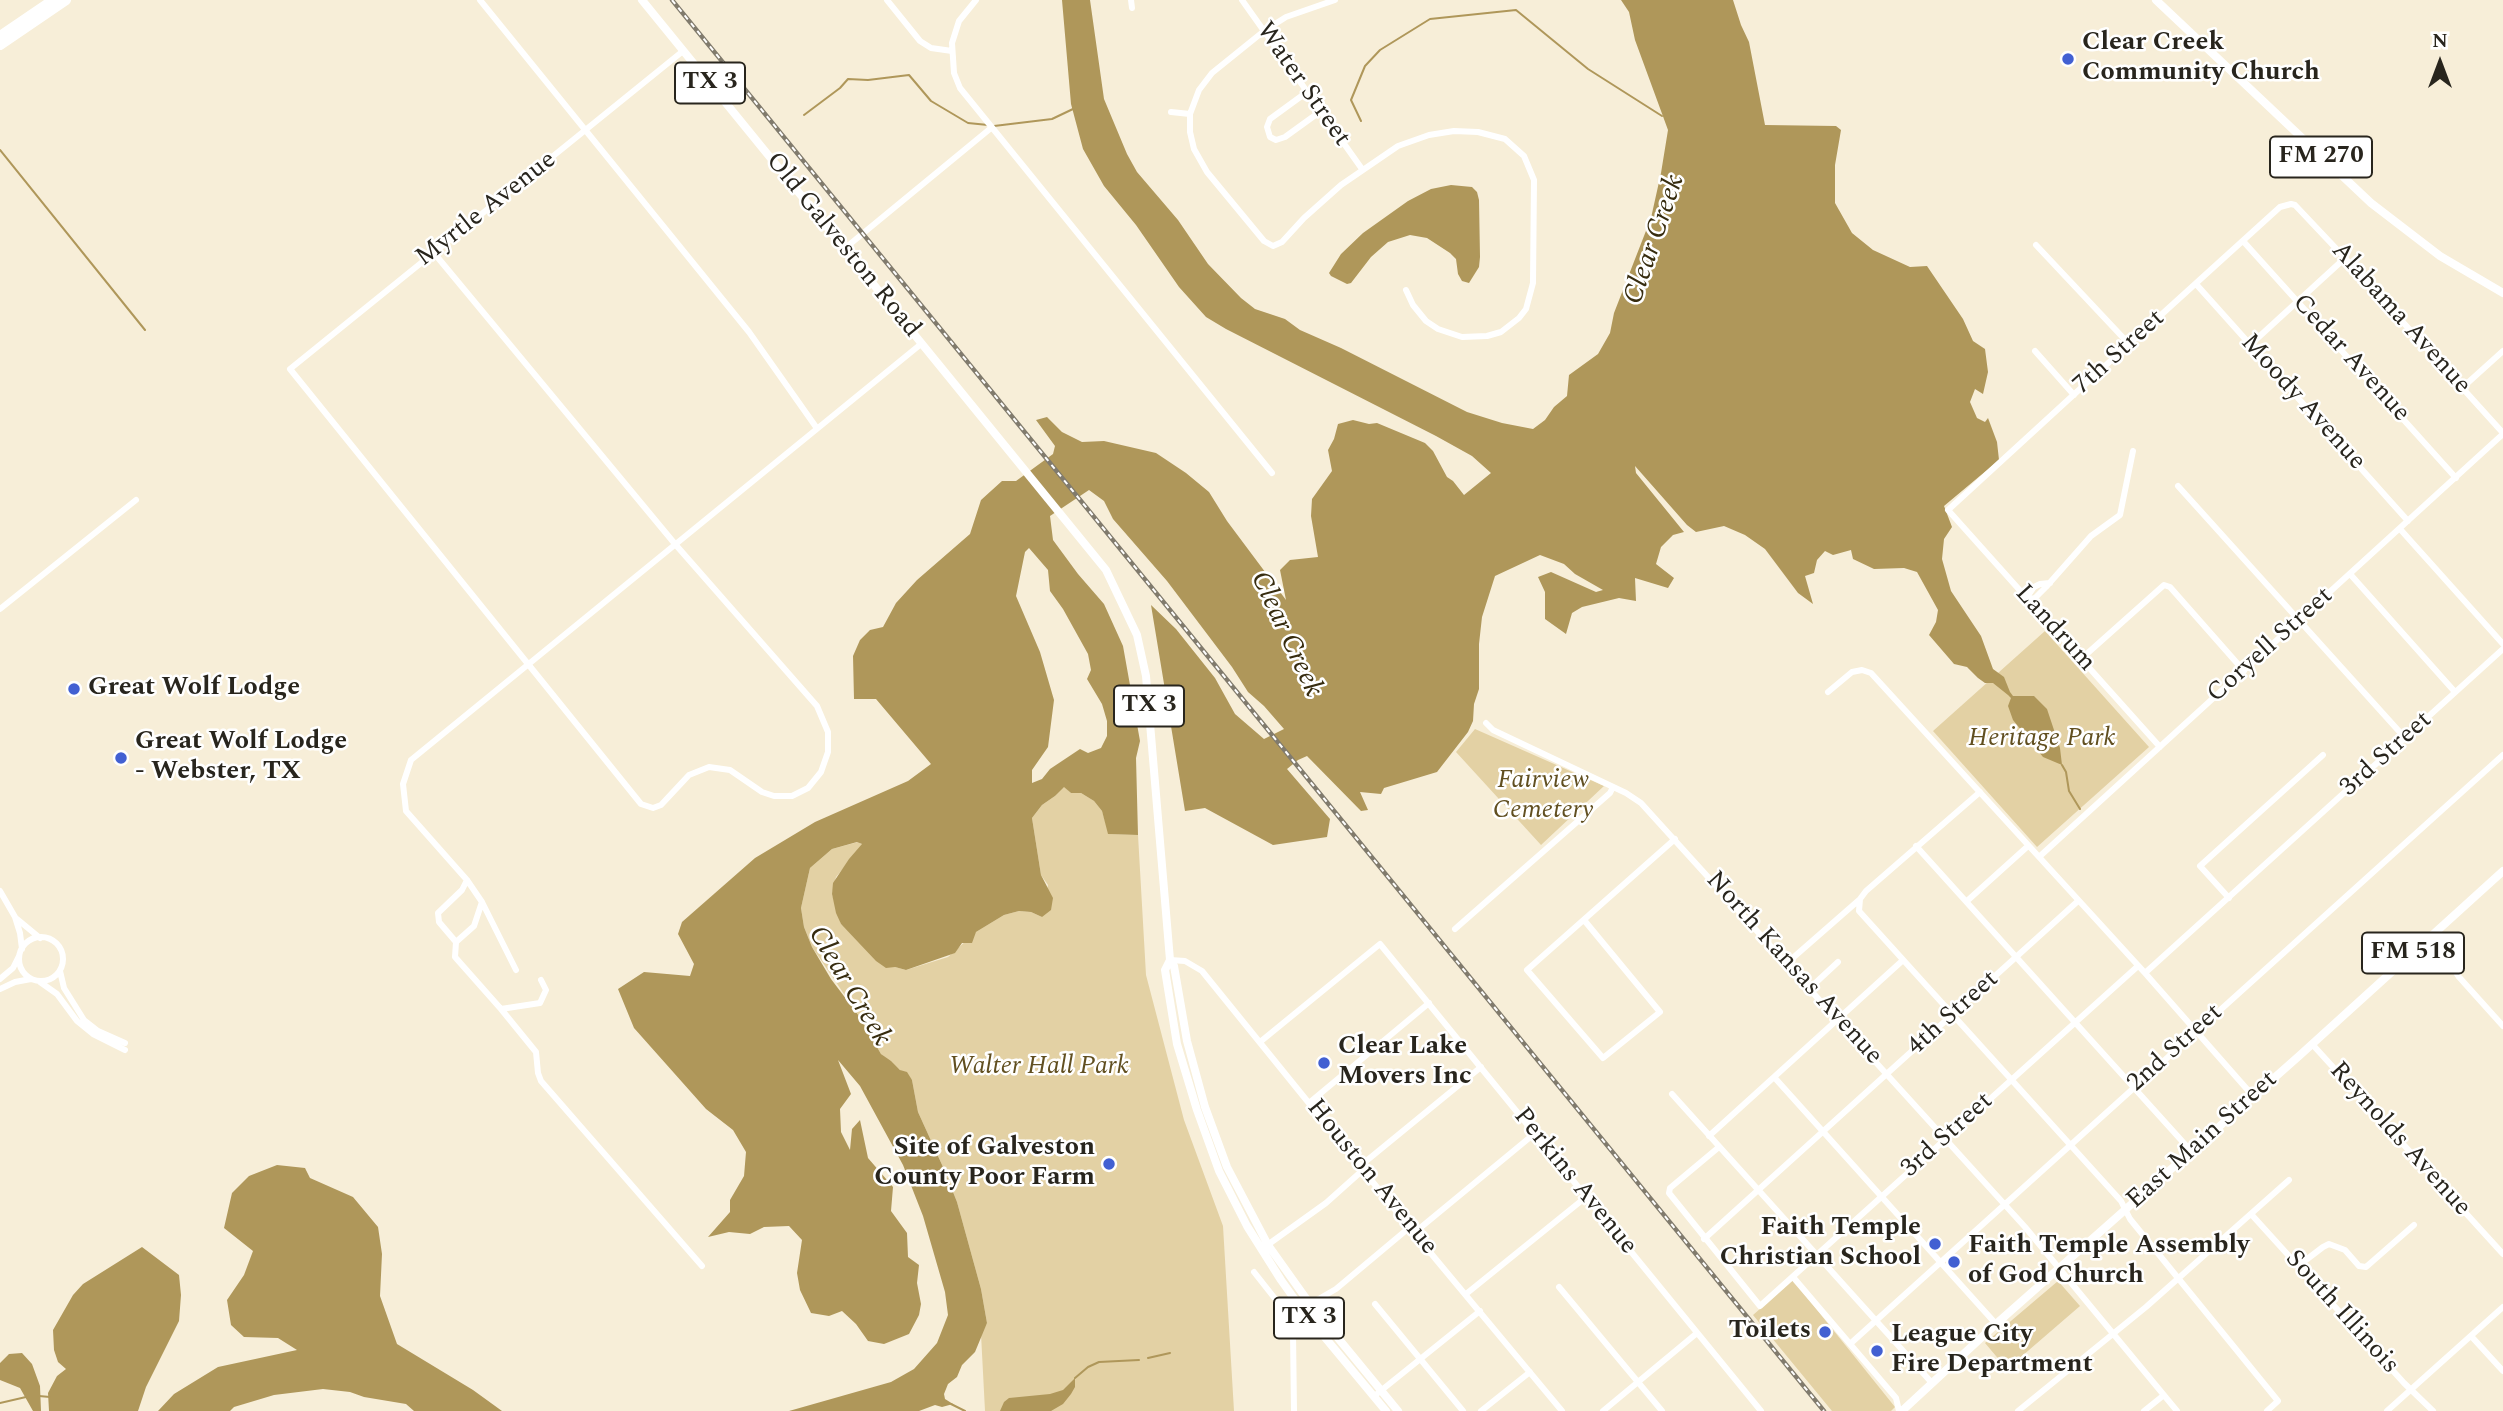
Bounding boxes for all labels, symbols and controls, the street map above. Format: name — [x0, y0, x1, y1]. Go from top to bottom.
street label: Water Street — [1248, 17, 1356, 153]
text: N — [2432, 27, 2448, 56]
place label: Clear Creek Community Church — [2082, 28, 2320, 90]
north arrow — [2405, 28, 2475, 98]
marker: Clear Creek Community Church — [2060, 51, 2076, 67]
road number: TX 3 — [675, 62, 745, 104]
road number: FM 270 — [2270, 136, 2372, 177]
street label: Myrtle Avenue — [411, 146, 563, 274]
street label: Old Galveston Road — [758, 147, 926, 345]
water label: Clear Creek — [1618, 171, 1694, 309]
street label: Alabama Avenue — [2323, 236, 2477, 402]
street label: Cedar Avenue — [2284, 289, 2416, 429]
street label: 7th Street — [2068, 304, 2172, 402]
street label: Moody Avenue — [2233, 328, 2371, 478]
water label: Clear Creek — [1241, 567, 1329, 703]
street label: Landrum — [2007, 579, 2101, 679]
street label: Coryell Street — [2202, 581, 2340, 711]
place label: Great Wolf Lodge — [88, 673, 300, 705]
marker: Great Wolf Lodge — [66, 681, 82, 697]
road number: TX 3 — [1114, 686, 1184, 726]
street label: 3rd Street — [2335, 706, 2439, 804]
park label: Heritage Park — [1968, 724, 2116, 756]
place label: Great Wolf Lodge - Webster, TX — [135, 727, 347, 788]
marker: Great Wolf Lodge - Webster, TX — [113, 750, 129, 766]
park label: Fairview Cemetery — [1493, 766, 1593, 828]
street label: North Kansas Avenue — [1698, 866, 1888, 1072]
water label: Clear Creek — [799, 921, 897, 1053]
road number: FM 518 — [2362, 932, 2464, 973]
street label: 4th Street — [1902, 965, 2006, 1063]
street label: 2nd Street — [2122, 998, 2230, 1100]
place label: Clear Lake Movers Inc — [1338, 1032, 1472, 1094]
park label: Walter Hall Park — [949, 1052, 1129, 1084]
marker: Clear Lake Movers Inc — [1316, 1055, 1332, 1071]
street label: Reynolds Avenue — [2321, 1056, 2477, 1224]
street label: East Main Street — [2121, 1065, 2285, 1217]
street label: 3rd Street — [1896, 1087, 2000, 1185]
street label: Houston Avenue — [1299, 1094, 1443, 1262]
street label: Perkins Avenue — [1505, 1102, 1643, 1262]
place label: Site of Galveston County Poor Farm — [874, 1133, 1095, 1194]
marker: Site of Galveston County Poor Farm — [1101, 1156, 1117, 1172]
place label: Faith Temple Christian School — [1720, 1213, 1921, 1274]
place label: Faith Temple Assembly of God Church — [1968, 1231, 2249, 1292]
marker: Faith Temple Christian School — [1927, 1236, 1943, 1252]
street label: South Illinois — [2277, 1245, 2405, 1381]
marker: Faith Temple Assembly of God Church — [1946, 1254, 1962, 1270]
road number: TX 3 — [1274, 1298, 1344, 1338]
place label: Toilets — [1729, 1316, 1811, 1348]
place label: League City Fire Department — [1891, 1320, 2093, 1382]
marker: Toilets — [1817, 1324, 1833, 1340]
marker: League City Fire Department — [1869, 1343, 1885, 1359]

